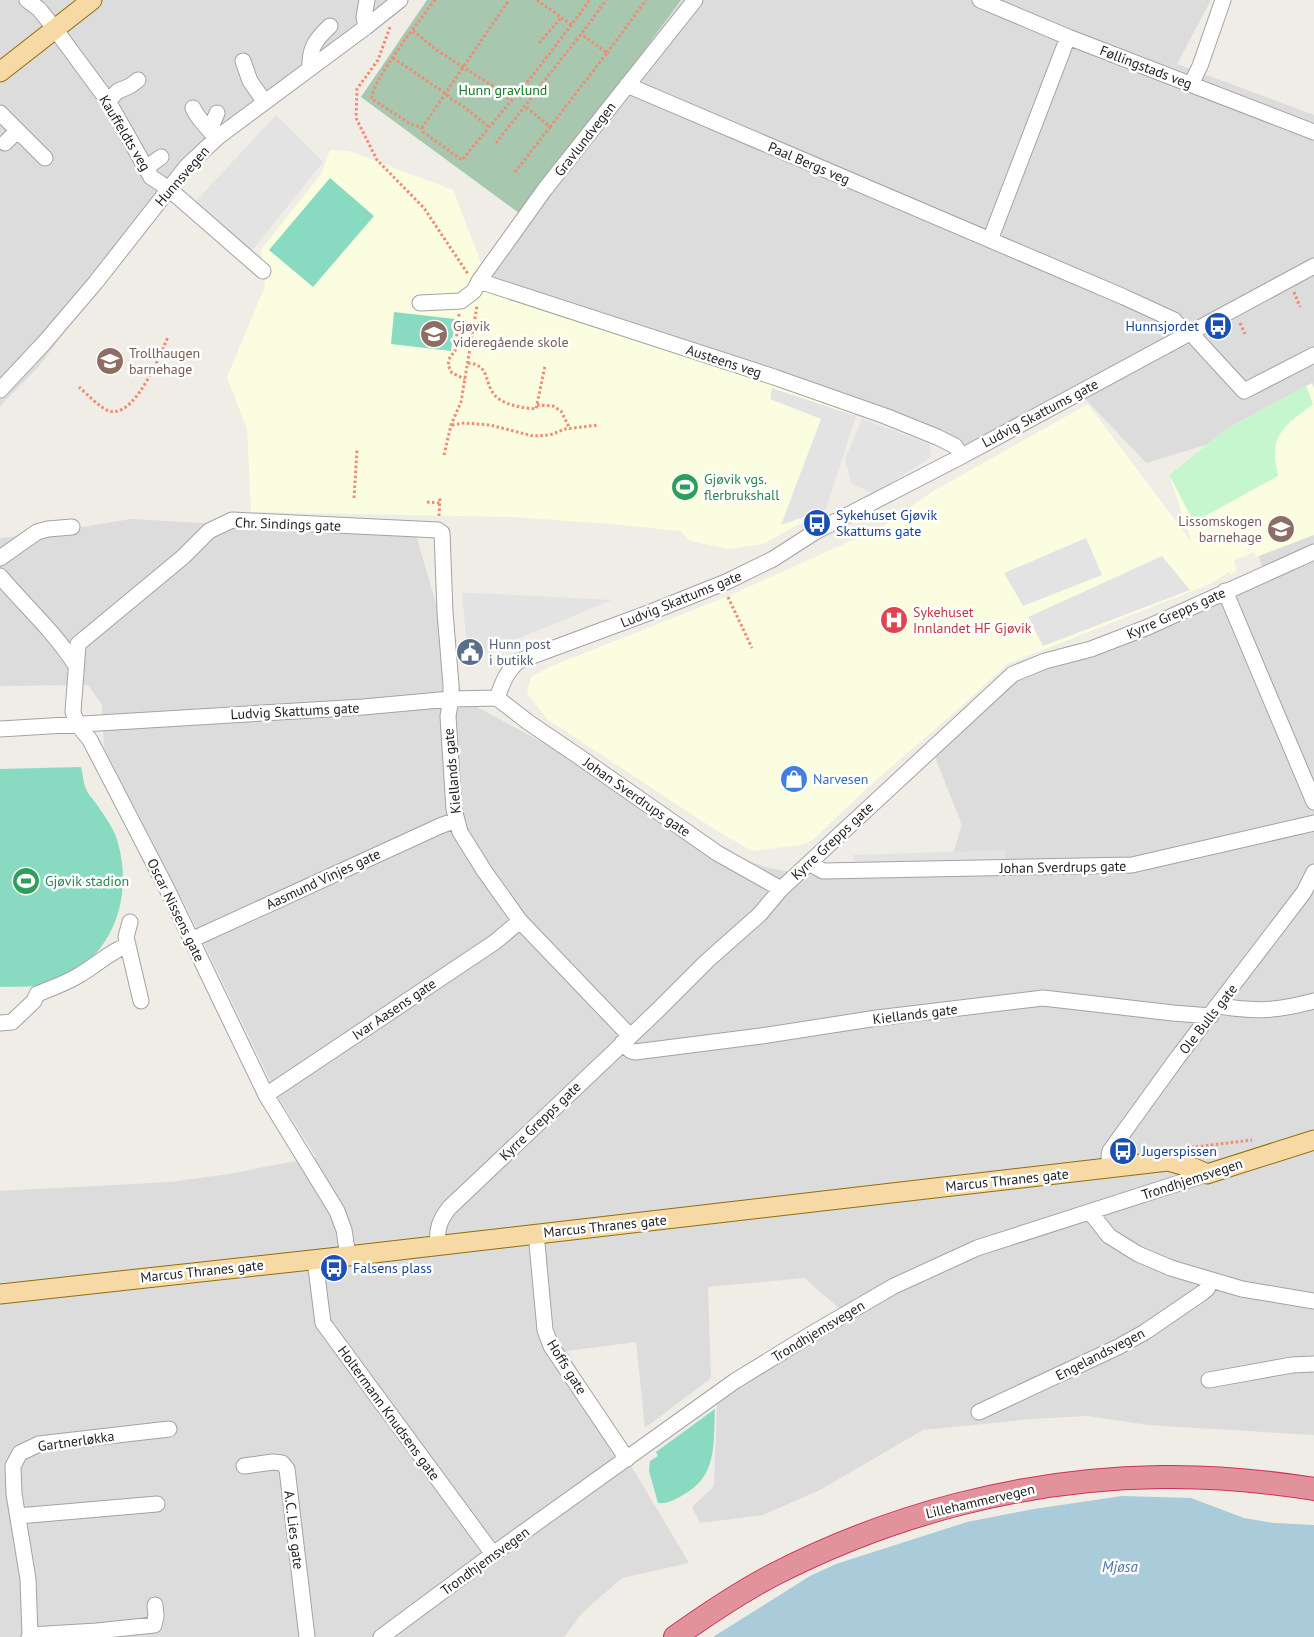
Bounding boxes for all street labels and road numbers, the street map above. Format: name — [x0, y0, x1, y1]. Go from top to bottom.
street label: Føllingstads veg — [1097, 41, 1195, 93]
street label: Kauffeldts veg — [95, 92, 155, 174]
street label: Gravlundvegen — [550, 98, 620, 180]
street label: Paal Bergs veg — [765, 138, 853, 188]
street label: Hunnsvegen — [151, 142, 213, 210]
street label: Austeens veg — [684, 340, 764, 382]
street label: Ludvig Skattums gate — [979, 375, 1101, 451]
street label: Chr. Sindings gate — [235, 513, 341, 535]
street label: Ludvig Skattums gate — [618, 566, 744, 632]
street label: Kyrre Grepps gate — [1124, 583, 1228, 643]
street label: Ludvig Skattums gate — [230, 699, 360, 723]
street label: Kiellands gate — [439, 728, 465, 814]
street label: Johan Sverdrups gate — [579, 753, 694, 841]
street label: Kyrre Grepps gate — [787, 798, 877, 884]
street label: Aasmund Vinjes gate — [263, 845, 383, 913]
street label: Oscar Nissens gate — [143, 855, 209, 965]
street label: Johan Sverdrups gate — [999, 857, 1126, 877]
street label: Ivar Aasens gate — [349, 974, 439, 1044]
street label: Ole Bulls gate — [1175, 980, 1241, 1058]
street label: Kiellands gate — [871, 1000, 959, 1028]
street label: Kyrre Grepps gate — [496, 1078, 584, 1164]
street label: Trondhjemsvegen — [1139, 1154, 1245, 1204]
street label: Marcus Thranes gate — [945, 1165, 1069, 1195]
street label: Marcus Thranes gate — [543, 1211, 667, 1241]
street label: Marcus Thranes gate — [140, 1256, 264, 1286]
street label: Trondhjemsvegen — [768, 1296, 868, 1366]
street label: Engelandsvegen — [1052, 1324, 1148, 1384]
street label: Hoffs gate — [543, 1336, 591, 1398]
street label: Holtermann Knudsens gate — [334, 1342, 444, 1484]
street label: Gartnerløkka — [37, 1427, 115, 1455]
street label: Lillehammervegen — [924, 1480, 1036, 1522]
street label: A.C. Lies gate — [280, 1490, 308, 1570]
street label: Trondhjemsvegen — [437, 1523, 533, 1599]

